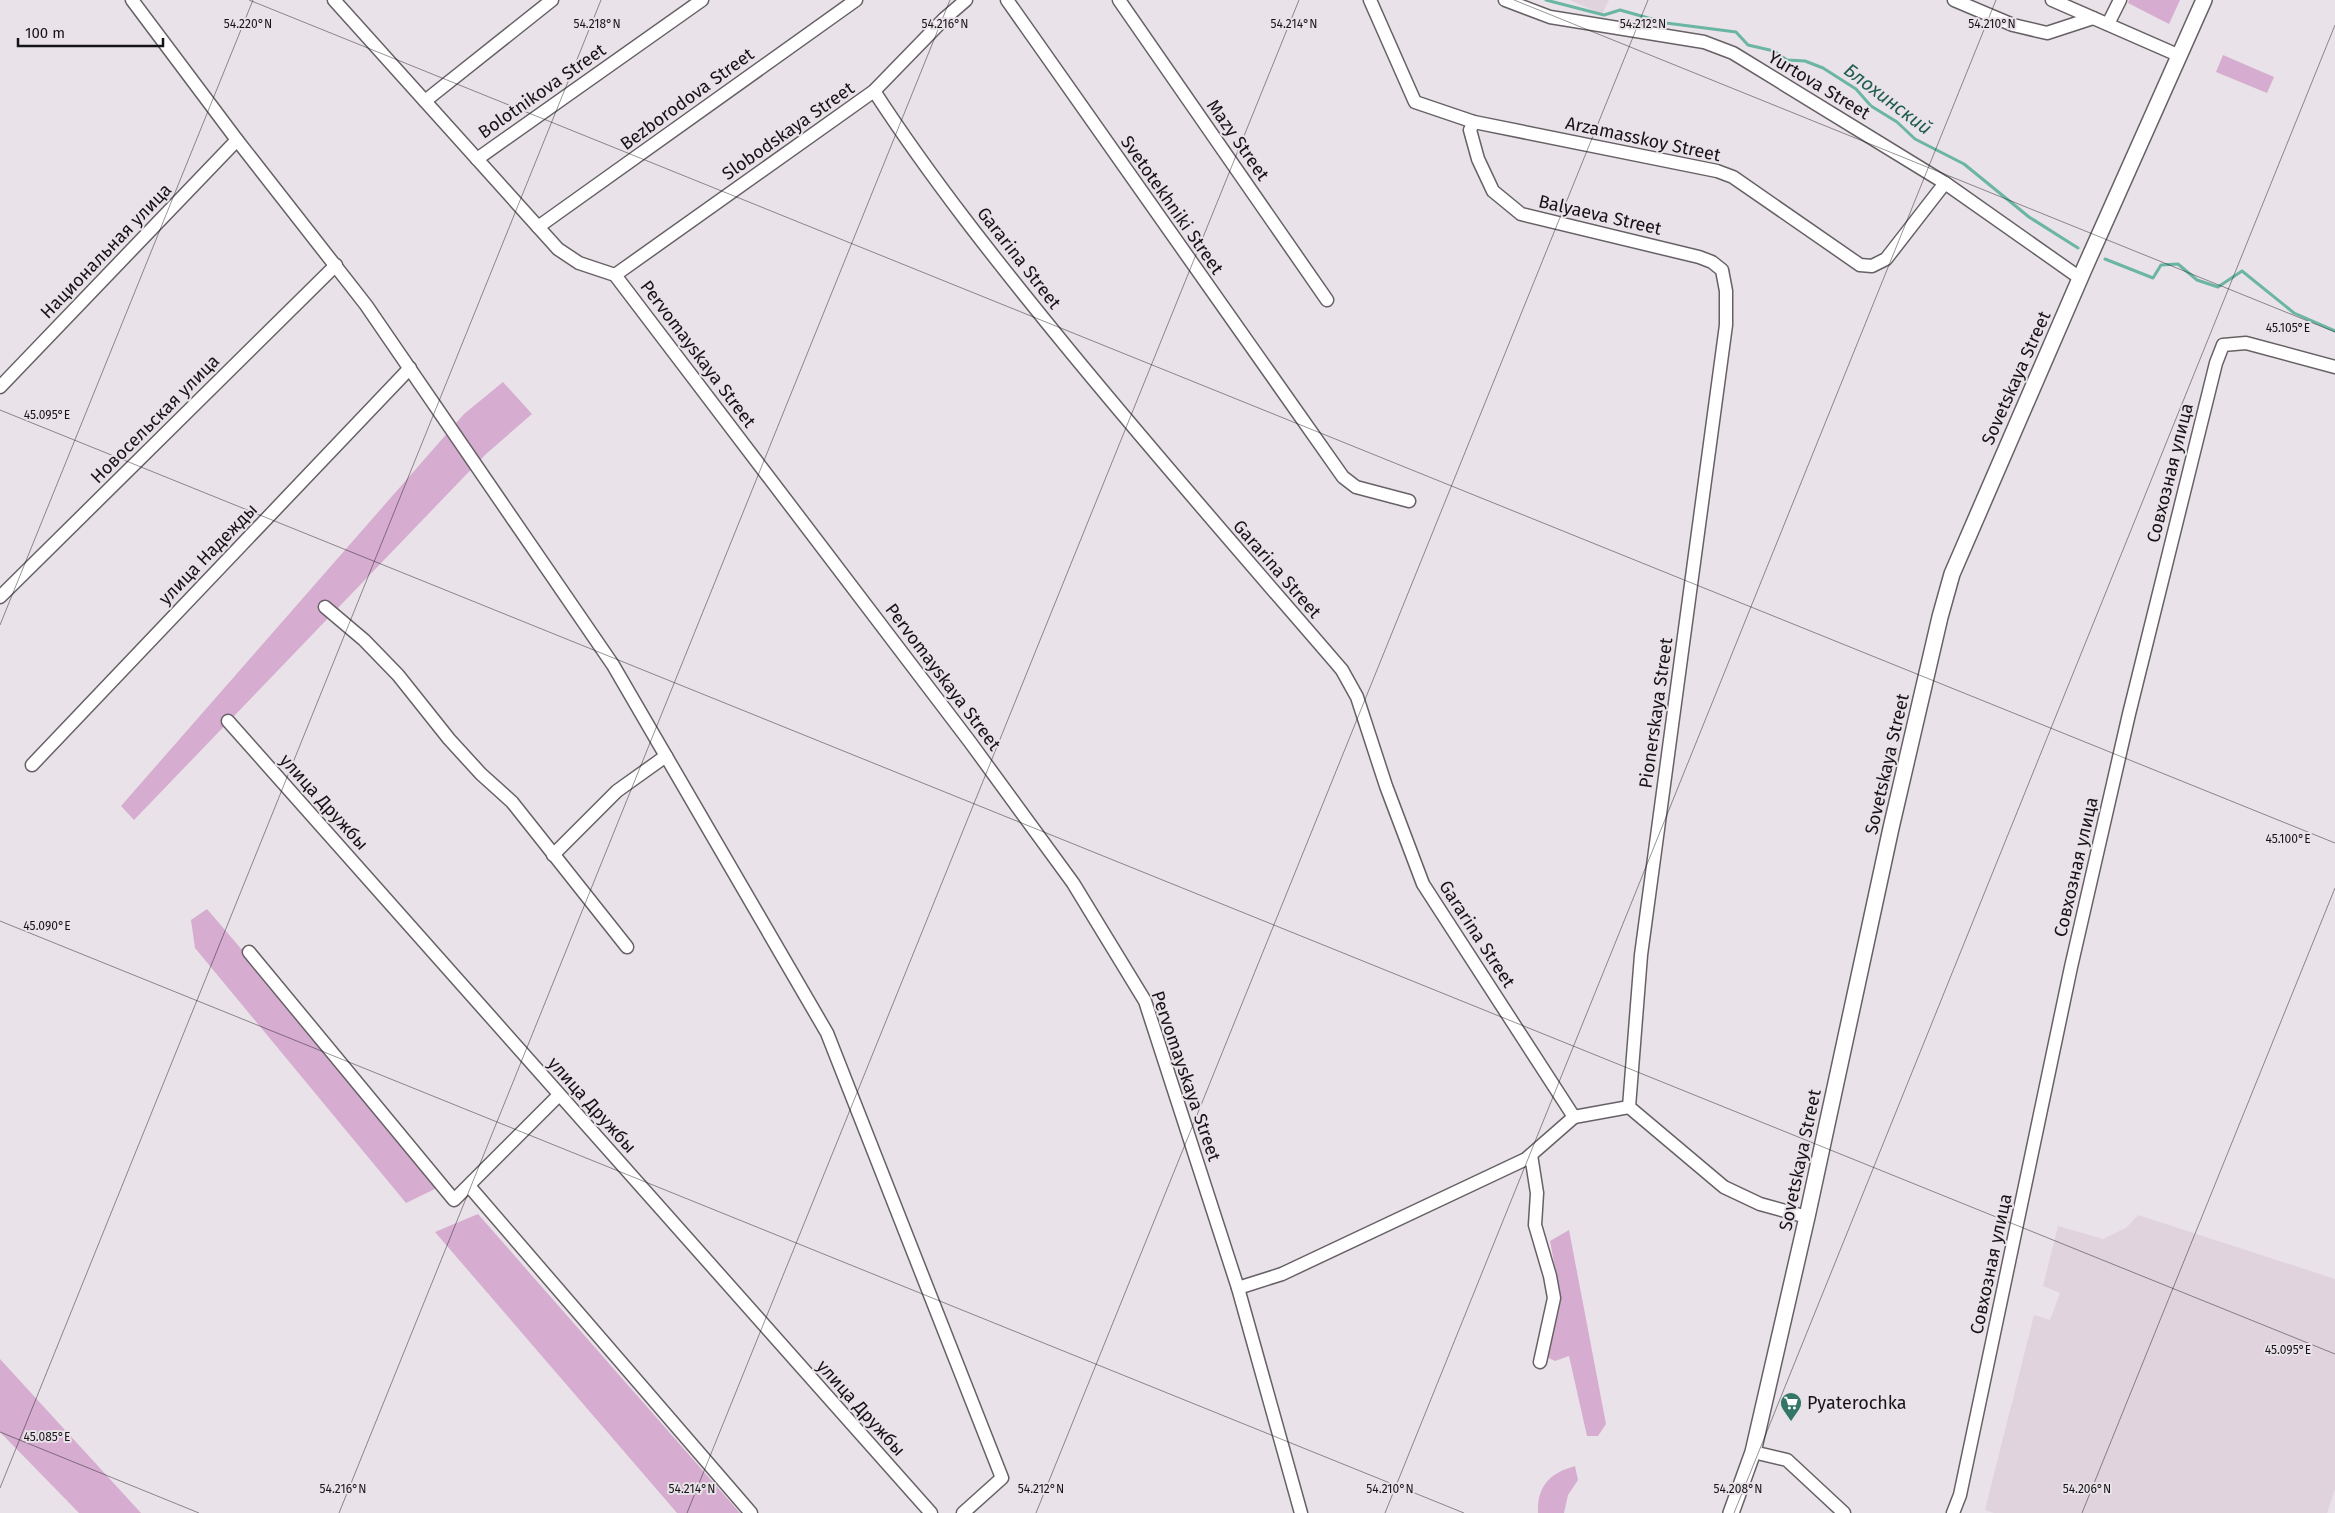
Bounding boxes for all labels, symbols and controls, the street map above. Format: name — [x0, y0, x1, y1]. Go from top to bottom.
scale bar — [18, 15, 162, 47]
text: 54.220°N — [224, 17, 272, 31]
text: 54.218°N — [573, 17, 621, 31]
text: 54.216°N — [922, 17, 968, 31]
text: 54.214°N — [1271, 17, 1317, 31]
text: 54.212°N — [1620, 17, 1666, 31]
text: 54.210°N — [1968, 17, 2016, 31]
text: 100 m — [25, 24, 65, 42]
street label: Bolotnikova Street — [474, 38, 610, 143]
street label: Bezborodova Street — [616, 43, 759, 155]
street label: Yurtova Street — [1764, 46, 1874, 124]
water label: Блохинский — [1839, 58, 1937, 140]
street label: Slobodskaya Street — [718, 77, 859, 185]
street label: Mazy Street — [1202, 95, 1274, 185]
street label: Arzamasskoy Street — [1563, 112, 1723, 166]
street label: Svetotekhniki Street — [1116, 131, 1228, 279]
street label: Национальная улица — [36, 179, 176, 323]
street label: Balyaeva Street — [1536, 190, 1664, 240]
street label: Gararina Street — [972, 203, 1066, 314]
street label: Pervomayskaya Street — [636, 276, 761, 432]
street label: Sovetskaya Street — [1977, 307, 2056, 448]
text: 45.105°E — [2266, 321, 2310, 335]
street label: Новосельская улица — [86, 350, 224, 488]
street label: Совхозная улица — [2142, 401, 2198, 545]
text: 45.095°E — [24, 408, 70, 422]
street label: улица Надежды — [154, 499, 262, 609]
street label: Gararina Street — [1228, 515, 1326, 623]
street label: Pervomayskaya Street — [881, 599, 1006, 755]
street label: Pionerskaya Street — [1635, 636, 1678, 790]
street label: Sovetskaya Street — [1860, 691, 1914, 837]
street label: улица Дружбы — [275, 749, 373, 855]
street label: Совхозная улица — [2049, 795, 2103, 939]
text: 45.100°E — [2265, 832, 2311, 846]
street label: Gararina Street — [1434, 876, 1520, 992]
text: 45.090°E — [23, 919, 71, 933]
street label: Pervomayskaya Street — [1147, 988, 1226, 1164]
street label: улица Дружбы — [543, 1052, 641, 1158]
street label: Sovetskaya Street — [1774, 1087, 1826, 1233]
street label: Совхозная улица — [1965, 1192, 2017, 1336]
text: 45.095°E — [2265, 1343, 2311, 1357]
street label: улица Дружбы — [812, 1355, 910, 1461]
supermarket icon: Pyaterochka — [1779, 1391, 1803, 1422]
place label: Pyaterochka — [1807, 1392, 1907, 1414]
text: 45.085°E — [24, 1430, 70, 1444]
text: 54.216°N — [320, 1482, 366, 1496]
text: 54.214°N — [669, 1482, 715, 1496]
text: 54.212°N — [1018, 1482, 1064, 1496]
text: 54.210°N — [1366, 1482, 1414, 1496]
text: 54.208°N — [1714, 1482, 1763, 1496]
text: 54.206°N — [2063, 1482, 2111, 1496]

